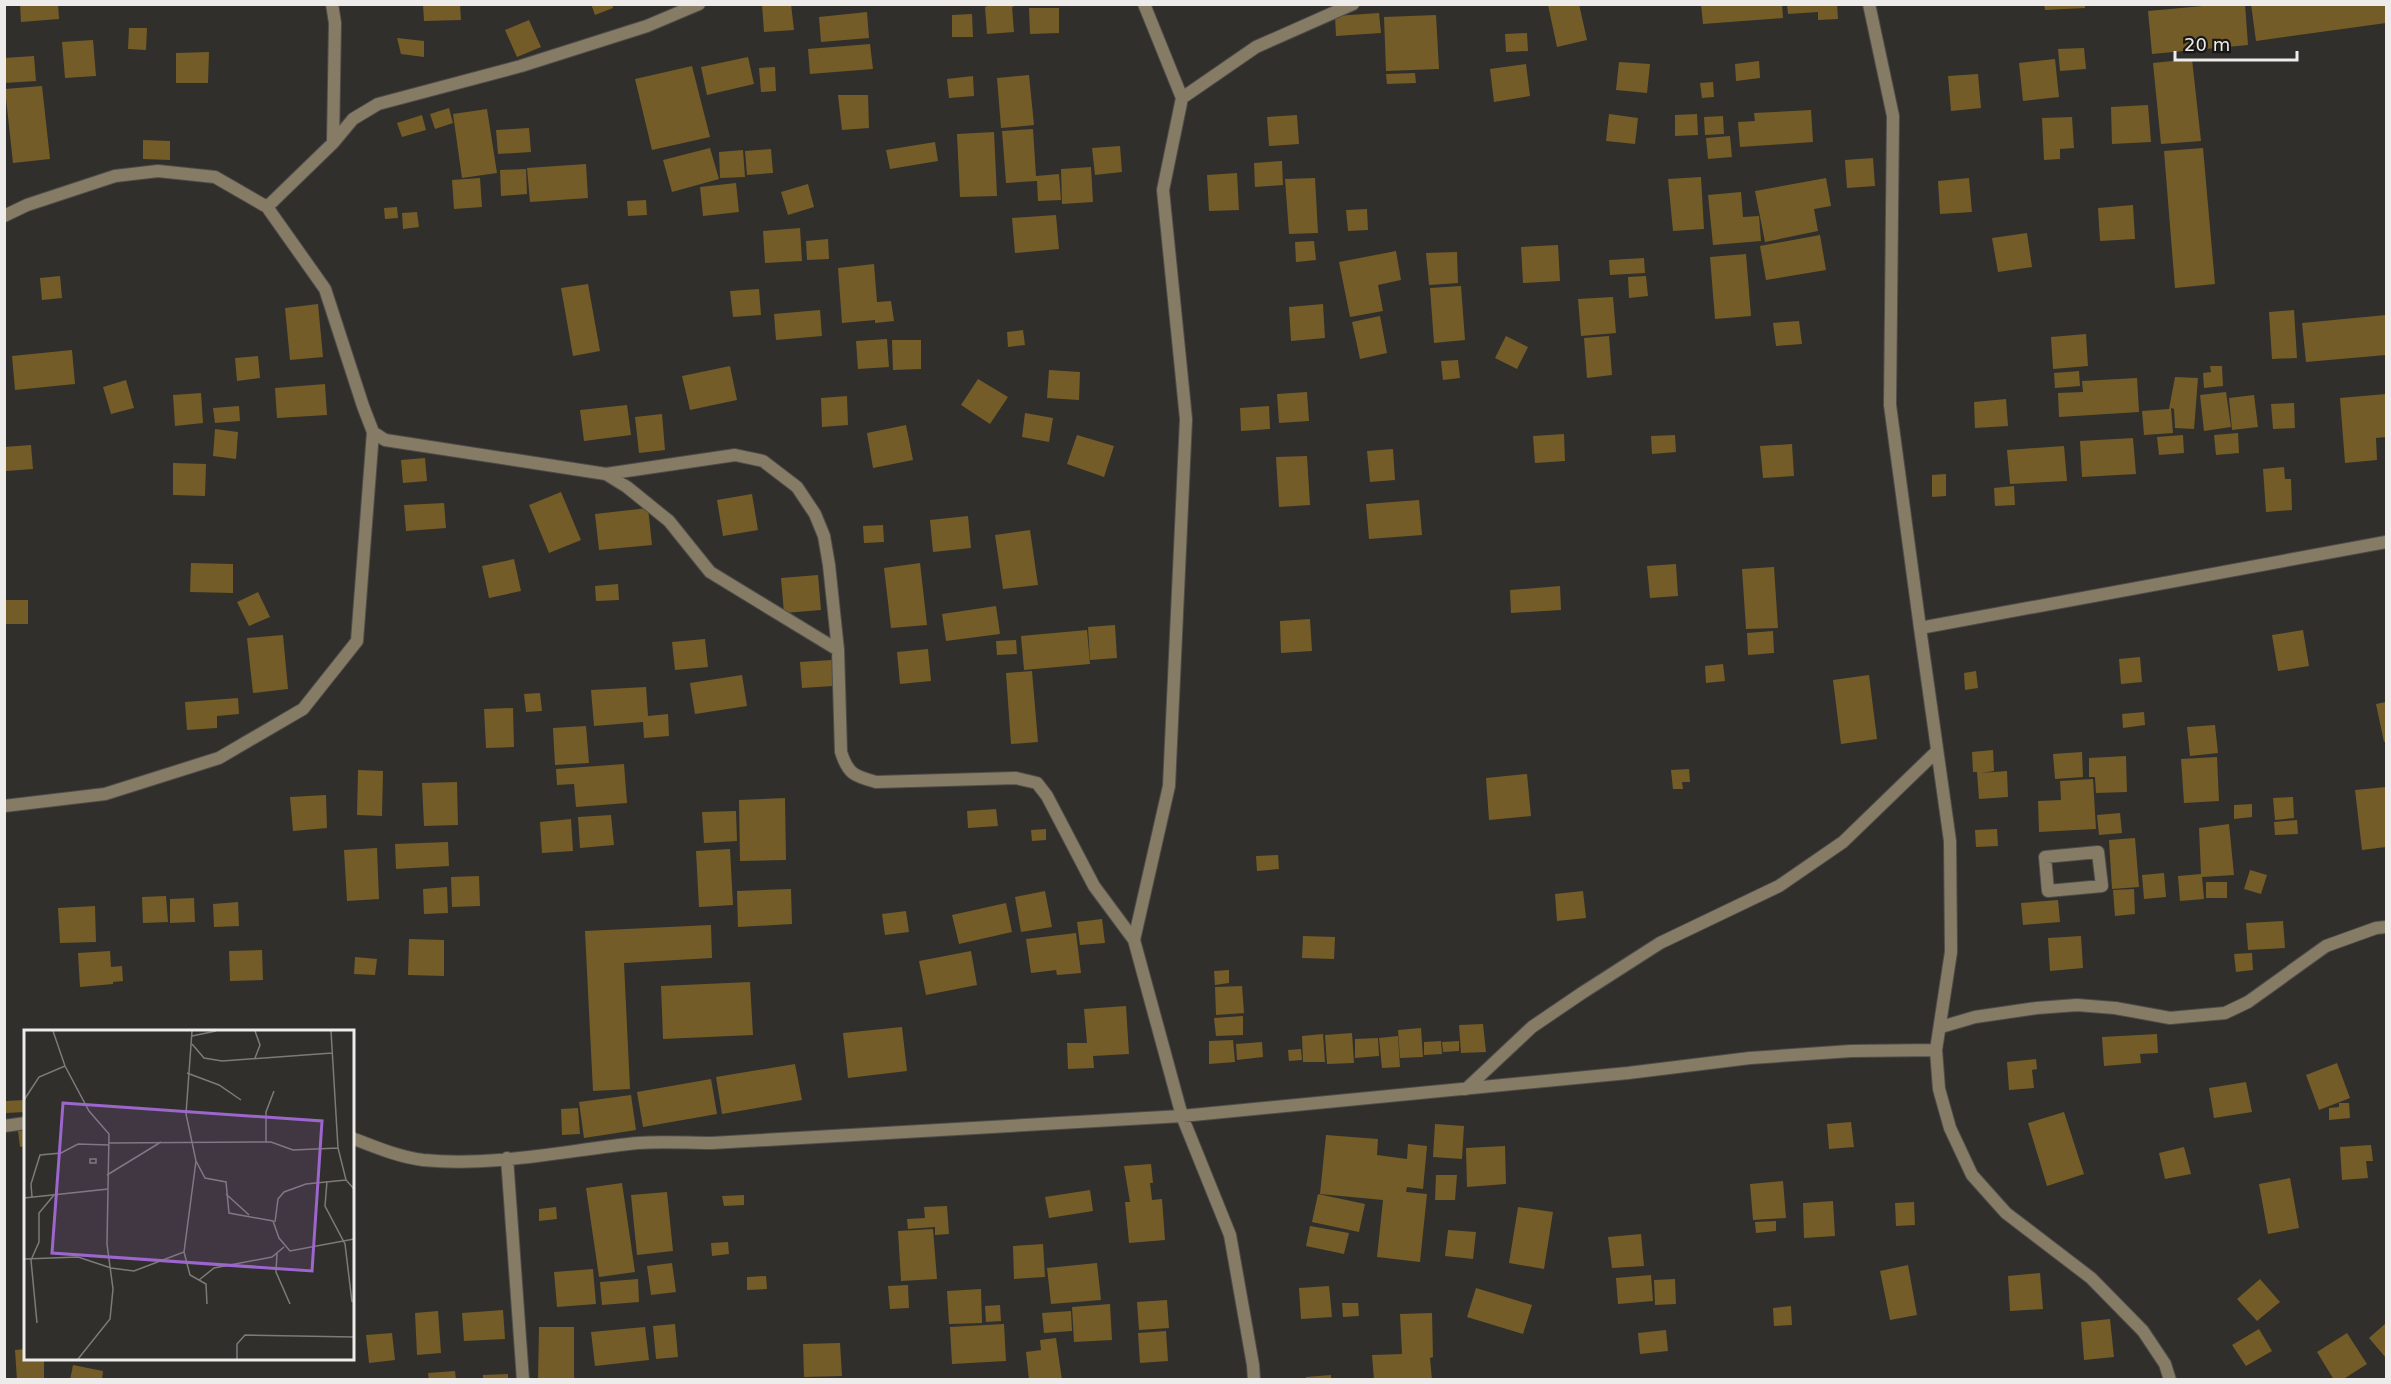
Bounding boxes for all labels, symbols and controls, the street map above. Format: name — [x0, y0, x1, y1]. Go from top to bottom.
scale bar — [2175, 24, 2296, 62]
text: 20 m — [2184, 34, 2230, 55]
inset map — [24, 1030, 354, 1360]

